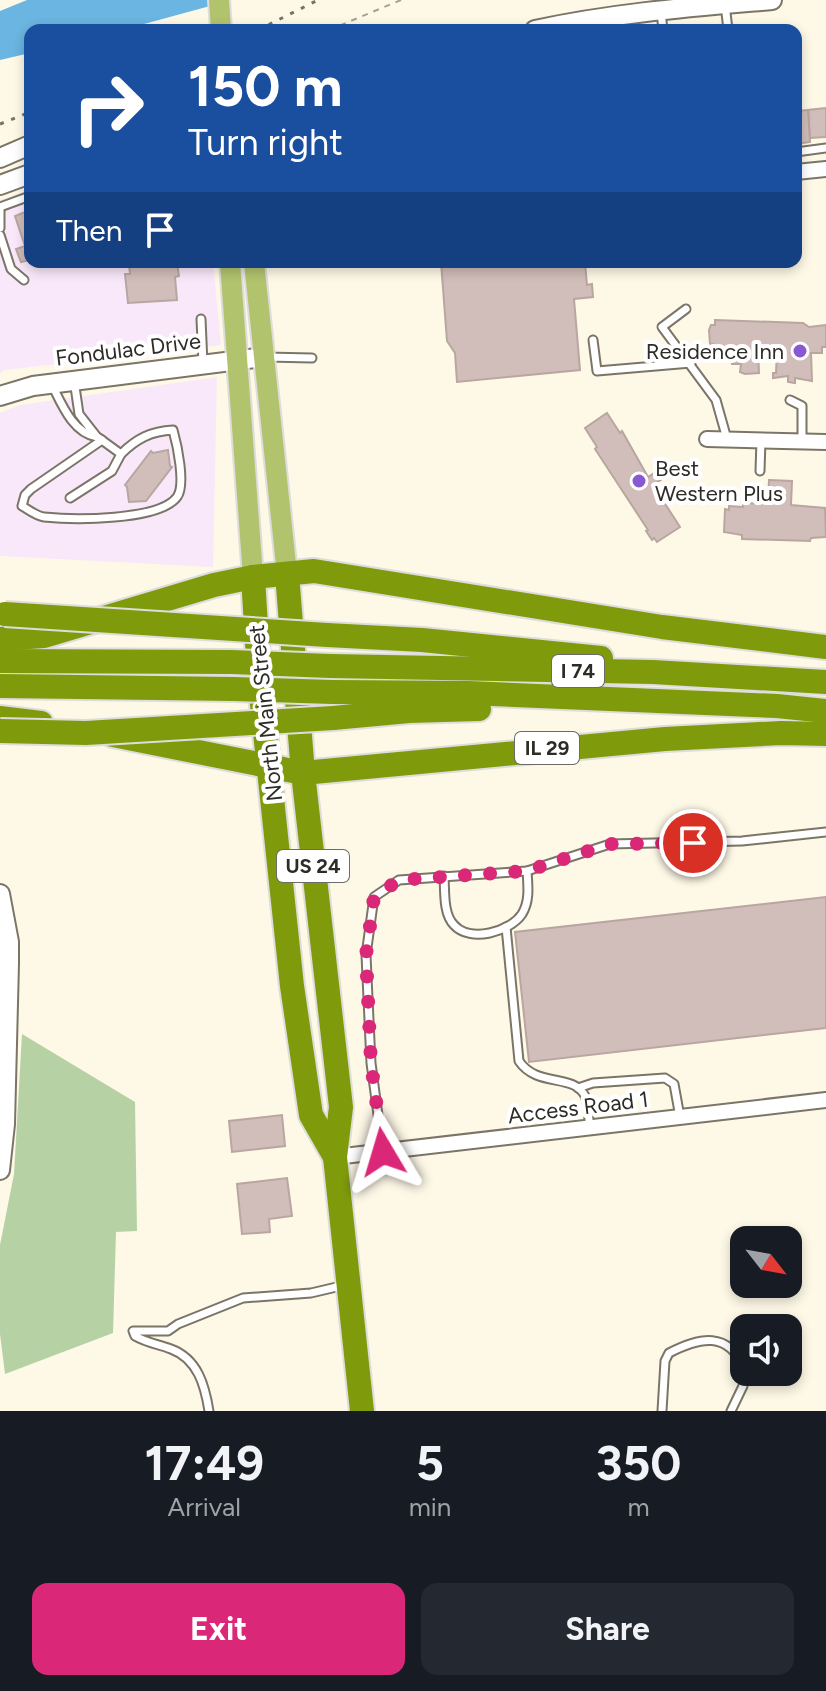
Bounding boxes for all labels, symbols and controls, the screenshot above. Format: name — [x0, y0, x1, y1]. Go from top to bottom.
text: 150 m — [188, 53, 343, 120]
icon: right — [56, 56, 160, 160]
text: Turn right — [188, 121, 343, 164]
icon: arrive — [138, 208, 182, 252]
text: Then — [56, 212, 122, 249]
street label: Fondulac Drive — [54, 327, 202, 372]
place label: Residence Inn — [646, 338, 784, 365]
marker: Residence Inn — [791, 342, 809, 360]
place label: Best Western Plus — [655, 455, 783, 507]
marker: Best Western Plus — [630, 472, 648, 490]
street label: North Main Street — [243, 623, 288, 803]
road number: I 74 — [552, 655, 604, 687]
road number: IL 29 — [515, 732, 579, 764]
pin — [659, 809, 727, 877]
icon: arrive — [671, 821, 715, 865]
road number: US 24 — [277, 850, 349, 882]
street label: Access Road 1 — [506, 1085, 650, 1130]
position arrow — [341, 1110, 425, 1194]
north arrow — [730, 1226, 802, 1298]
map controls — [730, 1226, 802, 1386]
button: sound — [730, 1314, 802, 1386]
text: 17:49 — [145, 1434, 264, 1492]
text: 5 — [416, 1434, 444, 1492]
text: 350 — [596, 1434, 681, 1492]
text: Arrival — [168, 1491, 241, 1523]
text: min — [409, 1491, 451, 1523]
text: m — [628, 1491, 650, 1523]
button: Exit — [32, 1583, 405, 1675]
button: Share — [421, 1583, 794, 1675]

